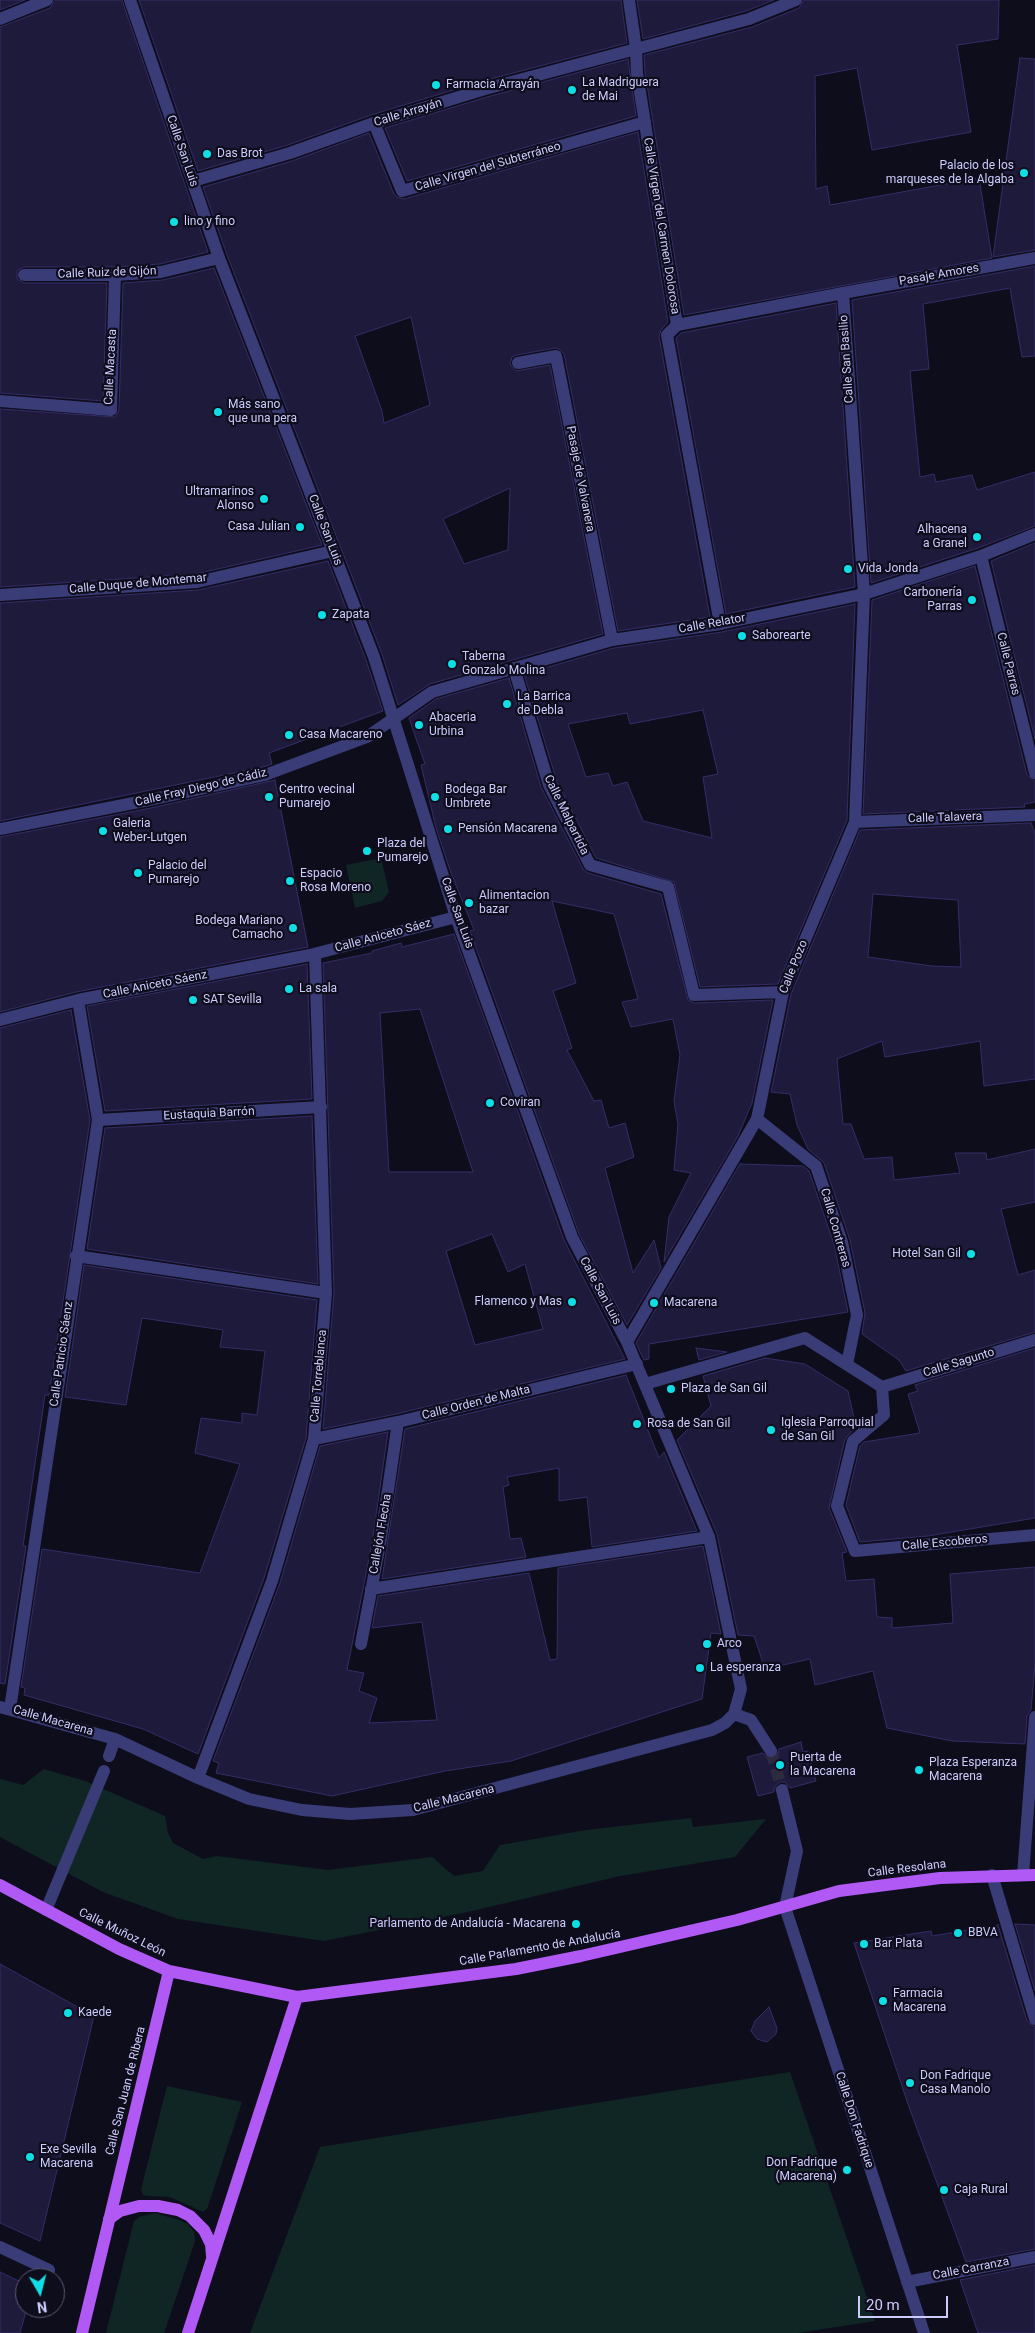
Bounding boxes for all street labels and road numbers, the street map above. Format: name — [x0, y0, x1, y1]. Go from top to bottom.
street label: Calle Arrayán — [372, 96, 444, 130]
street label: Calle San Luis — [163, 113, 201, 189]
street label: Calle Virgen del Carmen Dolorosa — [640, 137, 682, 315]
street label: Calle Virgen del Subterráneo — [414, 139, 562, 195]
street label: Pasaje Amores — [898, 261, 980, 289]
street label: Calle Ruiz de Gijón — [57, 264, 157, 282]
street label: Calle San Basilio — [837, 314, 857, 404]
street label: Calle Macasta — [102, 329, 120, 405]
street label: Pasaje de Valvanera — [563, 425, 597, 533]
street label: Calle San Luis — [305, 493, 345, 567]
street label: Calle Duque de Montemar — [69, 571, 207, 597]
street label: Calle Relator — [678, 611, 746, 637]
street label: Calle Parras — [993, 631, 1023, 697]
street label: Calle Fray Diego de Cádiz — [134, 766, 268, 810]
street label: Calle Malpartida — [540, 773, 592, 857]
street label: Calle Talavera — [908, 810, 982, 826]
street label: Calle San Luis — [437, 875, 477, 951]
street label: Calle Aniceto Sáez — [333, 916, 433, 956]
street label: Calle Pozo — [777, 938, 811, 996]
street label: Calle Aniceto Sáenz — [102, 968, 208, 1002]
street label: Eustaquia Barrón — [163, 1104, 255, 1124]
street label: Calle Contreras — [817, 1187, 853, 1269]
street label: Calle San Luis — [576, 1255, 624, 1327]
street label: Calle Patricio Sáenz — [47, 1300, 77, 1408]
street label: Calle Torreblanca — [308, 1329, 330, 1423]
street label: Calle Sagunto — [922, 1345, 996, 1381]
street label: Calle Orden de Malta — [420, 1383, 532, 1423]
street label: Callejón Flecha — [367, 1493, 395, 1575]
street label: Calle Escoberos — [902, 1532, 988, 1554]
street label: Calle Macarena — [11, 1703, 95, 1739]
street label: Calle Macarena — [412, 1782, 496, 1816]
street label: Calle Resolana — [867, 1857, 947, 1881]
street label: Calle Muñoz León — [76, 1906, 168, 1960]
street label: Calle Parlamento de Andalucía — [458, 1927, 622, 1969]
street label: Calle San Juan de Ribera — [103, 2025, 149, 2157]
street label: Calle Don Fadrique — [832, 2070, 876, 2170]
street label: Calle Carranza — [932, 2255, 1010, 2283]

